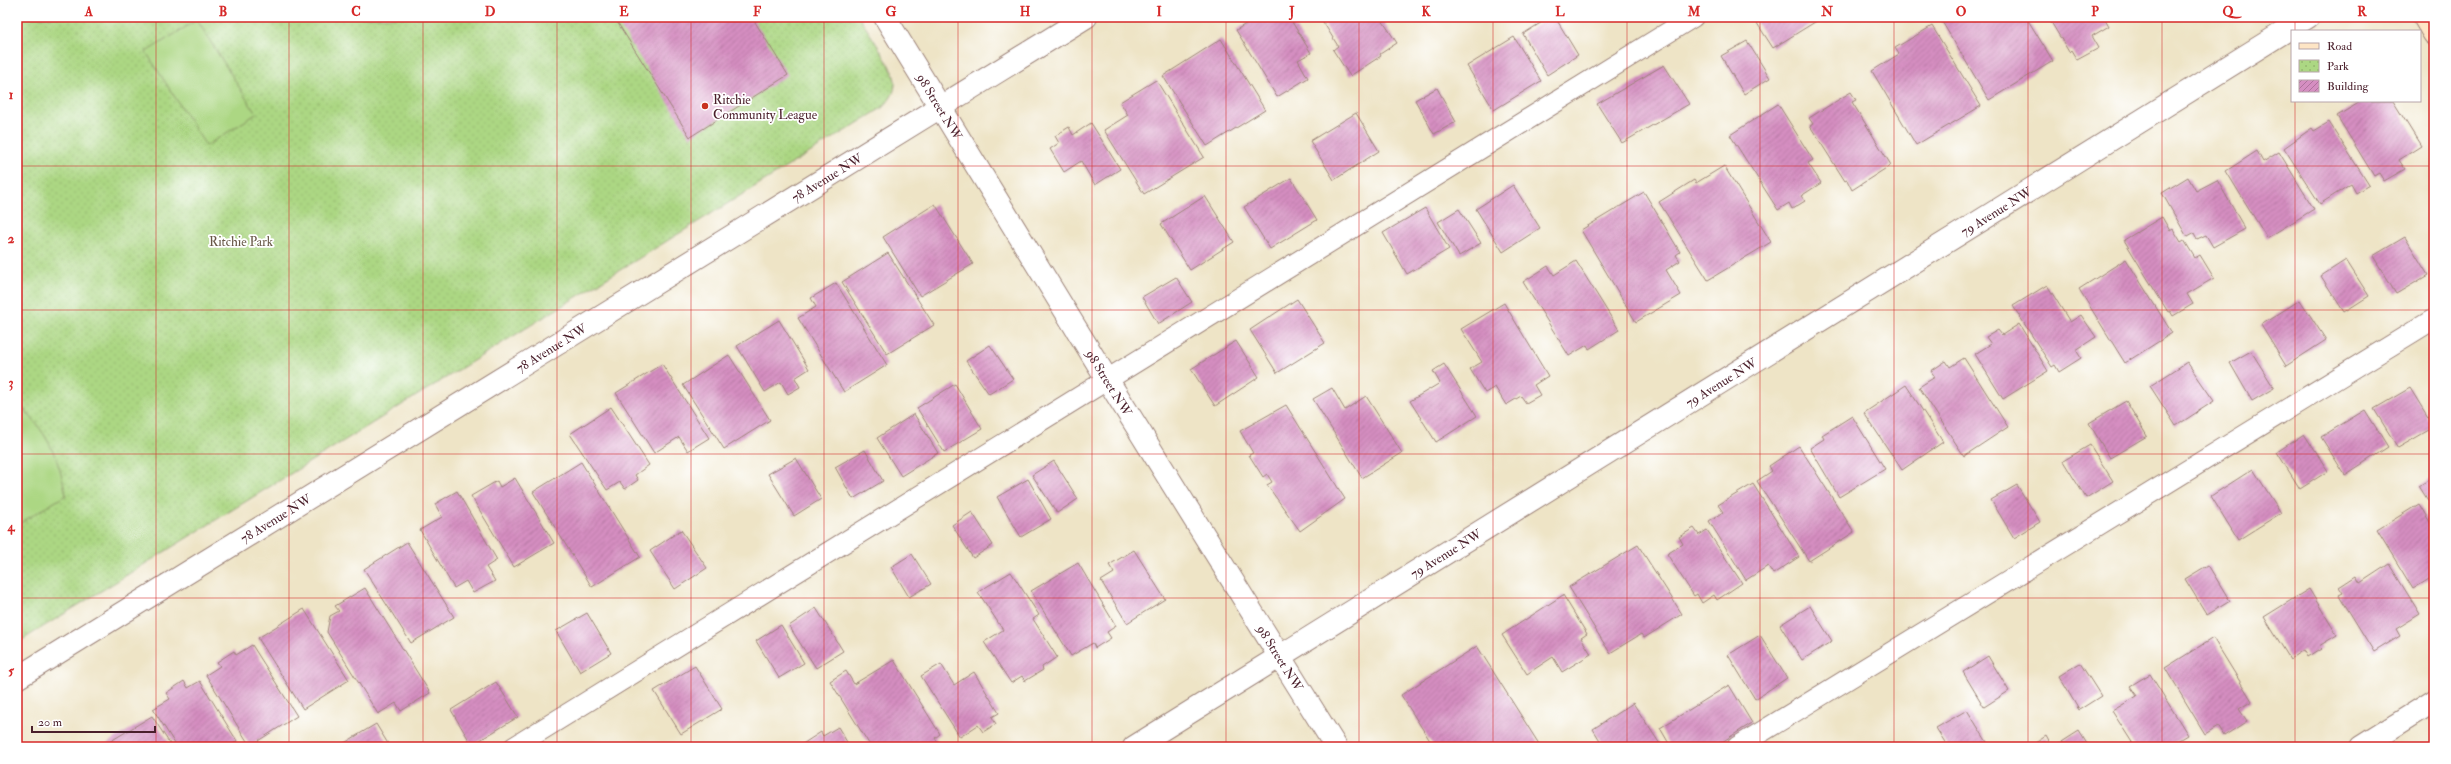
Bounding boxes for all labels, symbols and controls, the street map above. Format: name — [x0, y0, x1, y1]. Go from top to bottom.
text: A — [84, 4, 94, 20]
text: B — [219, 4, 227, 20]
text: C — [351, 4, 361, 20]
text: D — [485, 4, 496, 20]
text: E — [619, 4, 629, 20]
text: F — [753, 4, 762, 20]
text: G — [886, 4, 897, 20]
text: H — [1020, 4, 1031, 20]
text: I — [1156, 4, 1162, 20]
text: J — [1288, 4, 1295, 21]
text: K — [1421, 4, 1431, 20]
text: L — [1555, 4, 1565, 20]
text: M — [1687, 4, 1701, 20]
text: N — [1820, 4, 1833, 20]
text: O — [1956, 4, 1967, 20]
text: P — [2091, 4, 2099, 20]
text: Q — [2223, 4, 2243, 20]
text: R — [2357, 4, 2367, 20]
legend — [2291, 30, 2421, 102]
text: Road — [2327, 39, 2352, 54]
text: Park — [2327, 59, 2349, 74]
street label: 98 Street NW — [912, 70, 966, 144]
text: Building — [2327, 79, 2370, 94]
text: 1 — [9, 87, 14, 103]
place label: Ritchie Community League — [713, 92, 818, 124]
marker: Ritchie Community League — [700, 101, 710, 111]
street label: 78 Avenue NW — [789, 150, 866, 206]
street label: 79 Avenue NW — [1958, 183, 2036, 240]
text: 2 — [8, 231, 15, 247]
park label: Ritchie Park — [209, 234, 274, 250]
street label: 78 Avenue NW — [513, 320, 591, 376]
street label: 98 Street NW — [1082, 346, 1135, 420]
street label: 79 Avenue NW — [1683, 354, 1760, 411]
text: 3 — [9, 375, 14, 391]
street label: 78 Avenue NW — [238, 491, 315, 547]
text: 4 — [6, 519, 15, 535]
street label: 79 Avenue NW — [1408, 526, 1485, 582]
street label: 98 Street NW — [1253, 622, 1307, 695]
text: 5 — [8, 663, 14, 679]
scale bar — [32, 708, 155, 734]
text: 20 m — [38, 715, 63, 730]

